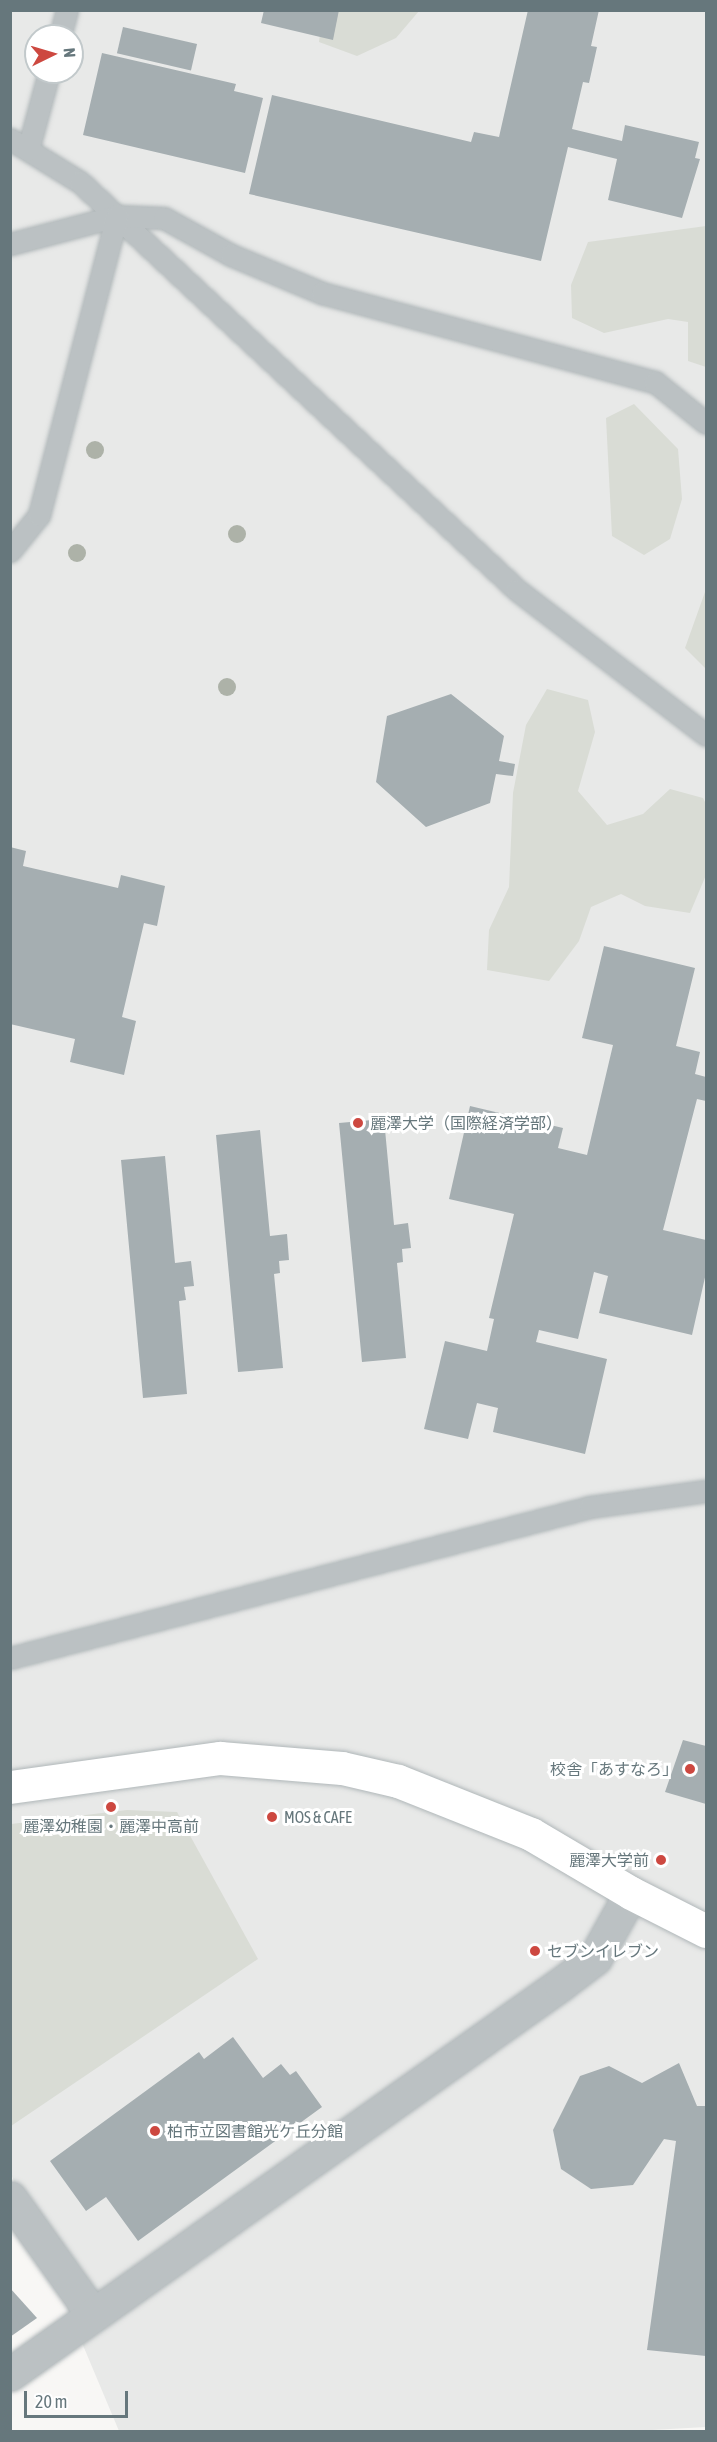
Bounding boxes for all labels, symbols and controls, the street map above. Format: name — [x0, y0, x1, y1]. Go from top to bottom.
north arrow — [24, 24, 84, 84]
text: N — [61, 47, 79, 58]
place label: 麗澤大学（国際経済学部） — [370, 1113, 562, 1133]
marker: 麗澤大学（国際経済学部） — [351, 1116, 365, 1130]
place label: 校舎「あすなろ」 — [550, 1759, 678, 1779]
marker: 校舎「あすなろ」 — [683, 1762, 697, 1776]
marker: 麗澤幼稚園・麗澤中高前 — [104, 1800, 118, 1814]
place label: MOS & CAFE — [284, 1807, 352, 1827]
marker: MOS & CAFE — [265, 1810, 279, 1824]
place label: 麗澤幼稚園・麗澤中高前 — [23, 1816, 199, 1836]
place label: 麗澤大学前 — [569, 1850, 649, 1870]
marker: 麗澤大学前 — [654, 1853, 668, 1867]
place label: セブンイレブン — [547, 1941, 659, 1961]
marker: セブンイレブン — [528, 1944, 542, 1958]
place label: 柏市立図書館光ケ丘分館 — [167, 2121, 343, 2141]
marker: 柏市立図書館光ケ丘分館 — [148, 2124, 162, 2138]
scale bar — [27, 2379, 130, 2417]
text: 20 m — [35, 2391, 67, 2412]

